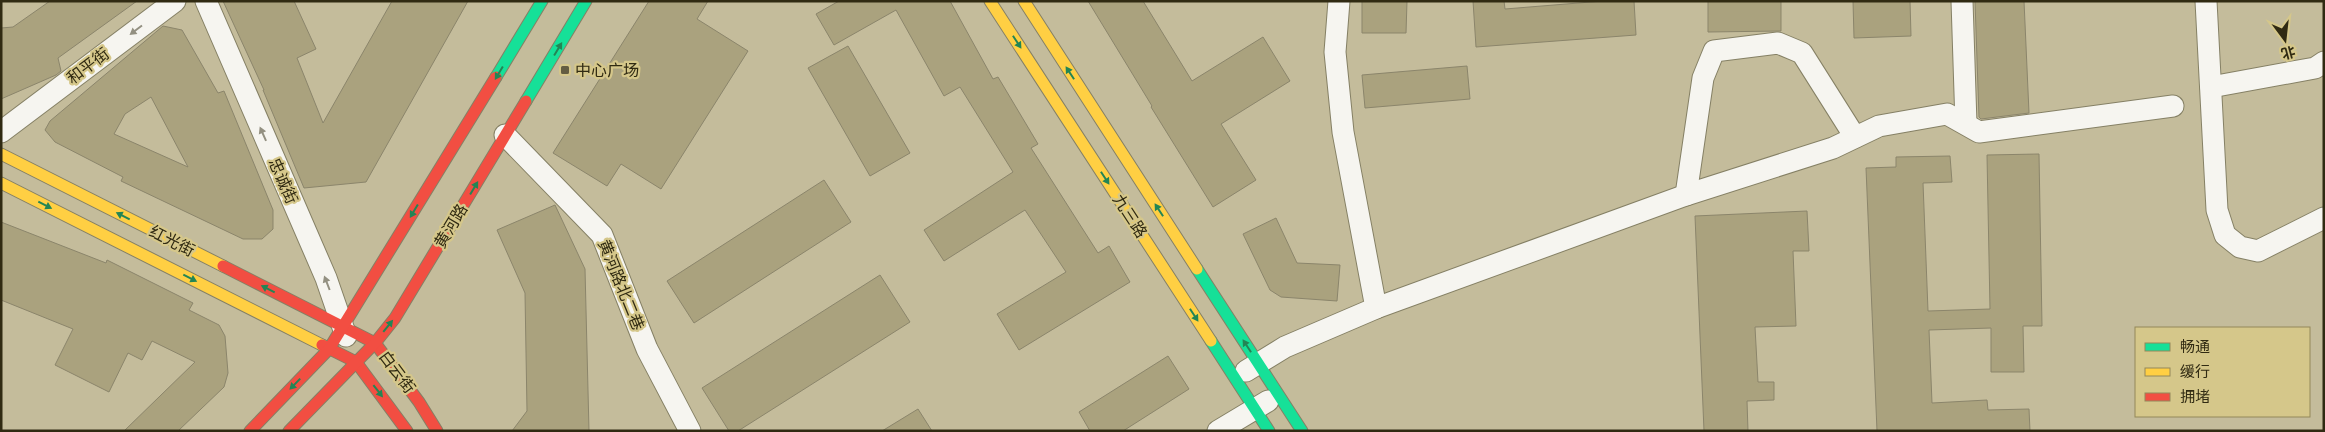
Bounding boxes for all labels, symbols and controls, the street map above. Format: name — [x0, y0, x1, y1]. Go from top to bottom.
north arrow — [2260, 15, 2310, 65]
one-way arrow — [129, 25, 143, 35]
one-way arrow — [1012, 35, 1021, 49]
one-way arrow — [553, 42, 562, 55]
text: 北 — [2280, 43, 2297, 62]
street label: 和平街 — [63, 44, 113, 88]
place label: 中心广场 — [575, 61, 639, 80]
marker: 中心广场 — [559, 64, 571, 76]
one-way arrow — [494, 66, 503, 79]
one-way arrow — [1065, 67, 1075, 80]
one-way arrow — [258, 127, 266, 141]
street label: 忠诚街 — [265, 155, 301, 207]
one-way arrow — [1100, 172, 1110, 185]
one-way arrow — [469, 181, 478, 194]
street label: 九三路 — [1109, 191, 1151, 241]
one-way arrow — [38, 201, 52, 209]
street label: 黄河路 — [430, 201, 472, 251]
one-way arrow — [1154, 203, 1163, 216]
one-way arrow — [409, 205, 418, 218]
one-way arrow — [116, 212, 130, 220]
street label: 红光街 — [146, 222, 198, 260]
street label: 黄河路北二巷 — [594, 237, 648, 333]
one-way arrow — [183, 274, 197, 282]
one-way arrow — [323, 276, 331, 291]
one-way arrow — [261, 285, 276, 293]
one-way arrow — [1189, 308, 1198, 321]
one-way arrow — [383, 320, 394, 333]
legend — [2135, 327, 2310, 417]
text: 畅通 — [2180, 338, 2210, 356]
one-way arrow — [1242, 339, 1252, 353]
street label: 白云街 — [375, 347, 419, 397]
text: 缓行 — [2180, 363, 2210, 381]
one-way arrow — [289, 377, 301, 389]
one-way arrow — [373, 384, 384, 397]
text: 拥堵 — [2180, 388, 2210, 406]

